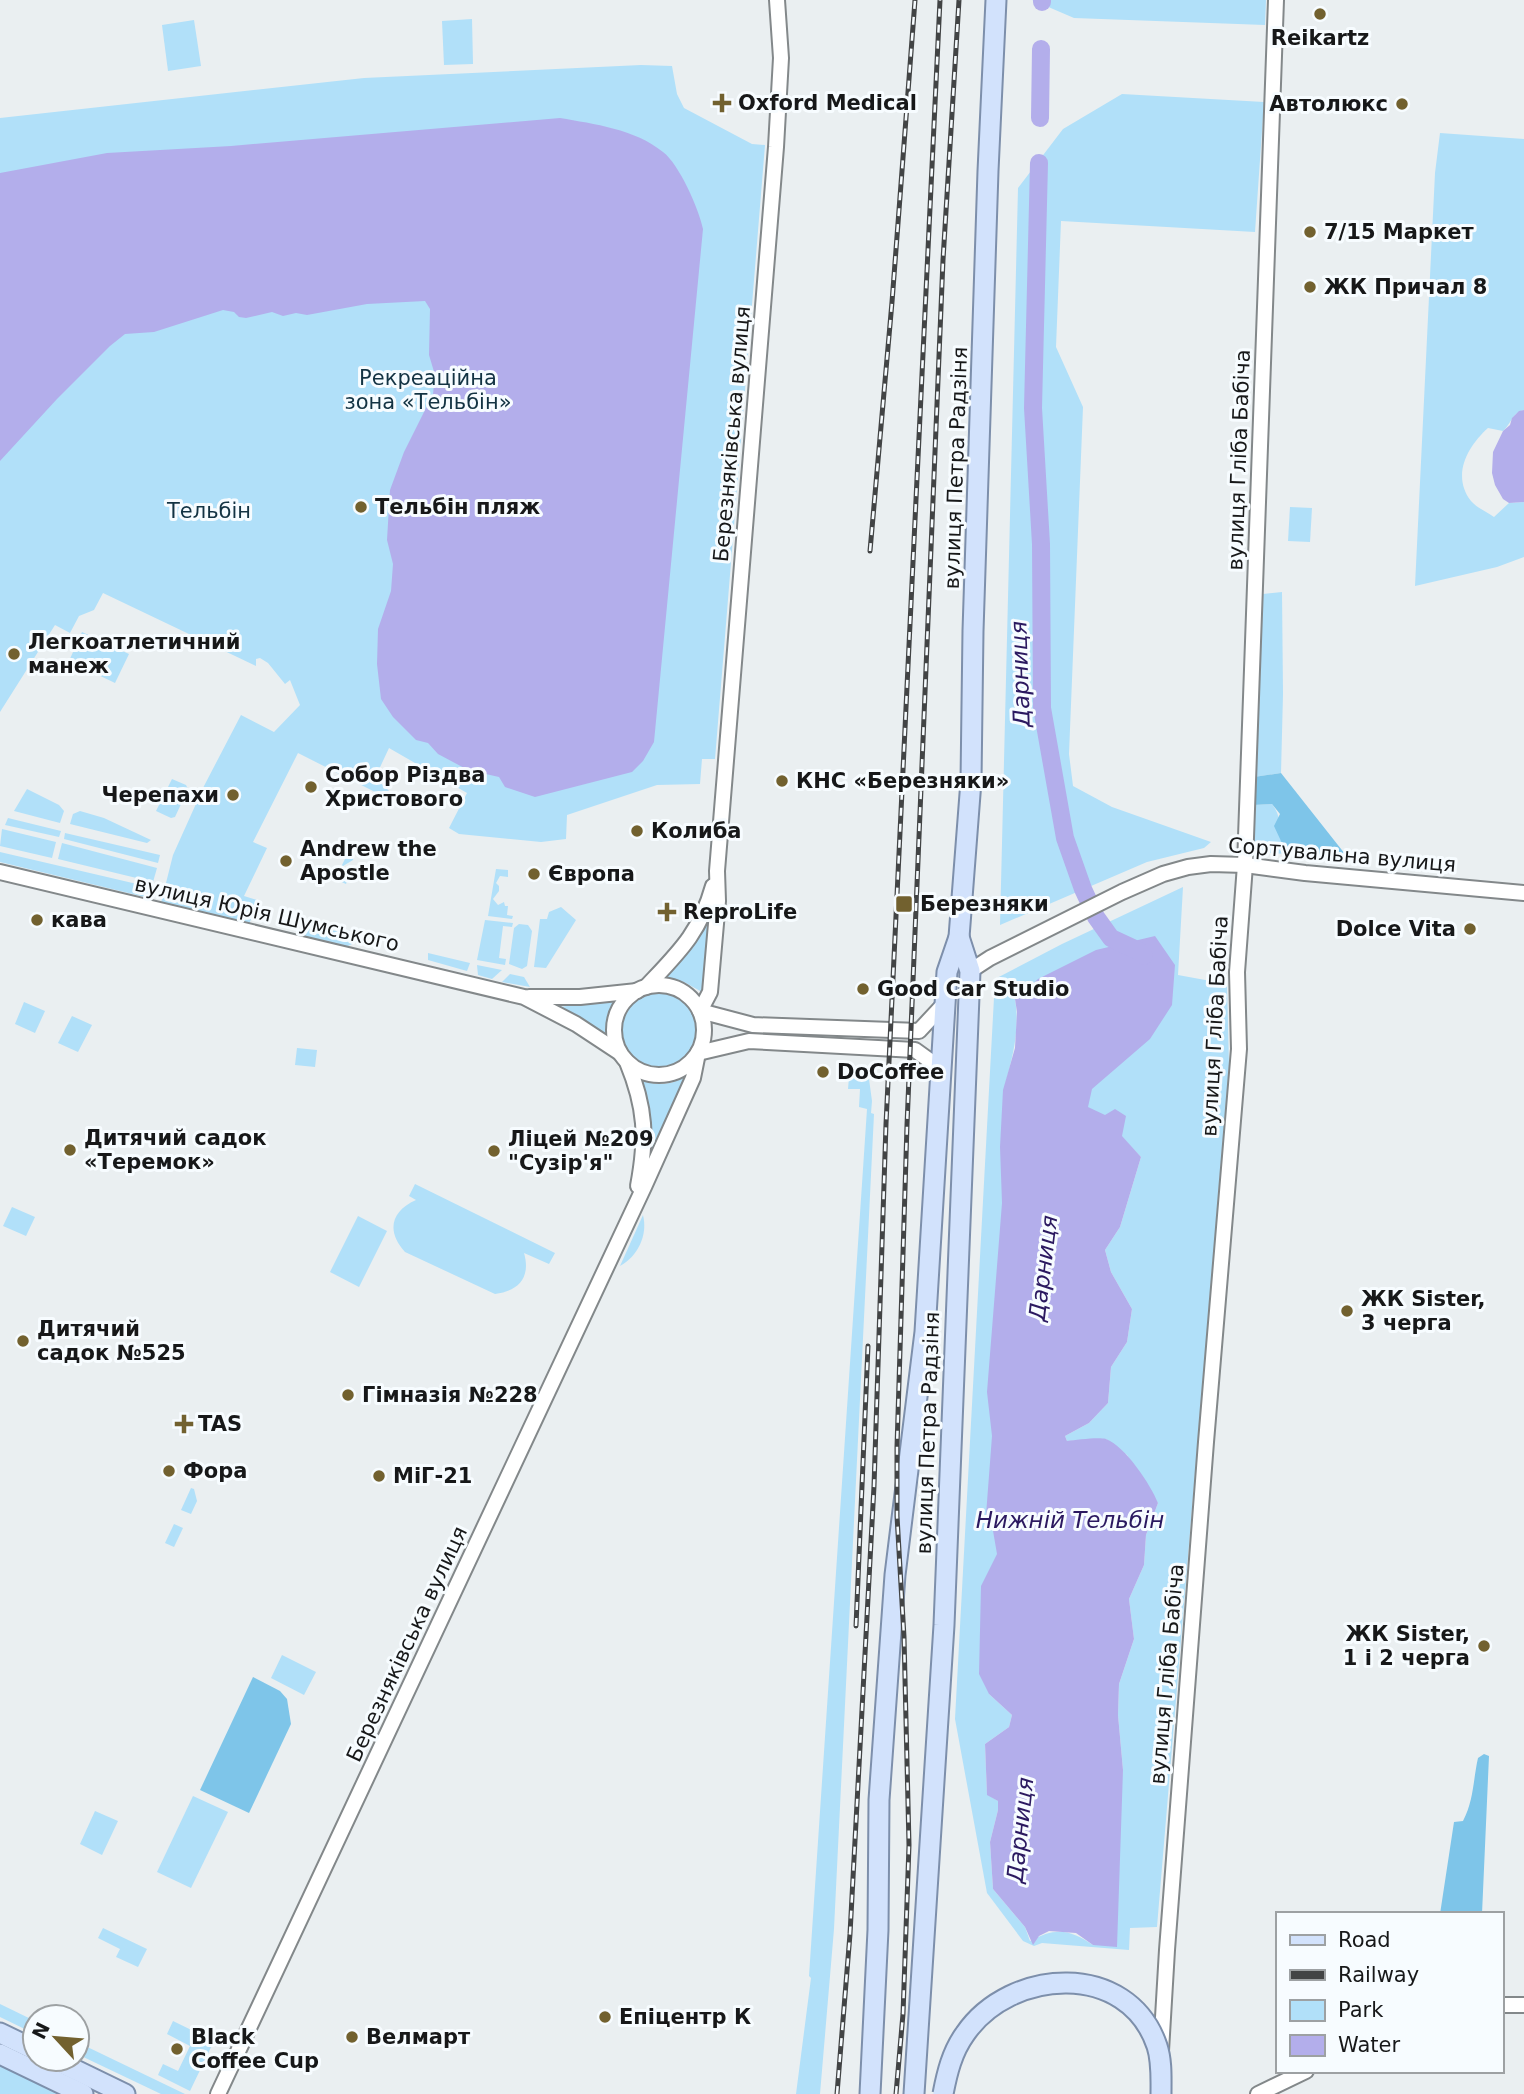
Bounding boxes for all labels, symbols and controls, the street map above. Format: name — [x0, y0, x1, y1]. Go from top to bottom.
marker: Reikartz — [1312, 6, 1328, 22]
place label: Reikartz — [1271, 26, 1369, 50]
place label: Oxford Medical — [738, 91, 917, 115]
place label: Автолюкс — [1269, 92, 1388, 116]
marker: Oxford Medical — [712, 93, 732, 113]
marker: Автолюкс — [1394, 96, 1410, 112]
place label: 7/15 Маркет — [1324, 220, 1474, 244]
marker: 7/15 Маркет — [1302, 224, 1318, 240]
place label: ЖК Причал 8 — [1324, 275, 1487, 299]
marker: ЖК Причал 8 — [1302, 279, 1318, 295]
street label: Березняківська вулиця — [709, 305, 755, 563]
street label: вулиця Петра Радзіня — [940, 346, 972, 590]
street label: вулиця Гліба Бабіча — [1223, 349, 1255, 571]
park label: Рекреаційна зона «Тельбін» — [344, 366, 512, 414]
place label: Тельбін пляж — [375, 495, 540, 519]
park label: Тельбін — [166, 499, 251, 523]
marker: Тельбін пляж — [353, 499, 369, 515]
water label: Дарниця — [1005, 620, 1035, 728]
place label: Легкоатлетичний манеж — [28, 630, 241, 678]
marker: Легкоатлетичний манеж — [6, 646, 22, 662]
place label: Собор Різдва Христового — [325, 763, 485, 811]
place label: КНС «Березняки» — [796, 769, 1009, 793]
marker: КНС «Березняки» — [774, 773, 790, 789]
marker: Собор Різдва Христового — [303, 779, 319, 795]
place label: Черепахи — [102, 783, 219, 807]
marker: Черепахи — [225, 787, 241, 803]
place label: Колиба — [651, 819, 742, 843]
marker: Колиба — [629, 823, 645, 839]
street label: Сортувальна вулиця — [1227, 833, 1457, 877]
place label: Andrew the Apostle — [300, 837, 437, 885]
marker: Andrew the Apostle — [278, 853, 294, 869]
place label: Європа — [548, 862, 635, 886]
marker: Європа — [526, 866, 542, 882]
street label: вулиця Юрія Шумського — [132, 872, 402, 956]
place label: Березняки — [920, 892, 1049, 916]
marker: Березняки — [894, 894, 914, 914]
place label: ReproLife — [683, 900, 797, 924]
marker: ReproLife — [657, 902, 677, 922]
place label: кава — [51, 908, 107, 932]
marker: кава — [29, 912, 45, 928]
street label: вулиця Гліба Бабіча — [1197, 915, 1233, 1137]
place label: Dolce Vita — [1336, 917, 1456, 941]
marker: Dolce Vita — [1462, 921, 1478, 937]
place label: Good Car Studio — [877, 977, 1069, 1001]
marker: Good Car Studio — [855, 981, 871, 997]
place label: DoCoffee — [837, 1060, 944, 1084]
marker: DoCoffee — [815, 1064, 831, 1080]
place label: Дитячий садок «Теремок» — [84, 1126, 267, 1174]
place label: Ліцей №209 "Сузір'я" — [508, 1127, 654, 1175]
marker: Дитячий садок «Теремок» — [62, 1142, 78, 1158]
marker: Ліцей №209 "Сузір'я" — [486, 1143, 502, 1159]
water label: Дарниця — [1024, 1214, 1062, 1323]
place label: ЖК Sister, 3 черга — [1361, 1287, 1486, 1335]
marker: ЖК Sister, 3 черга — [1339, 1303, 1355, 1319]
street label: вулиця Петра Радзіня — [912, 1311, 944, 1555]
place label: Дитячий садок №525 — [37, 1317, 186, 1365]
marker: Дитячий садок №525 — [15, 1333, 31, 1349]
place label: Гімназія №228 — [362, 1383, 538, 1407]
marker: Гімназія №228 — [340, 1387, 356, 1403]
place label: TAS — [198, 1412, 242, 1436]
marker: TAS — [176, 1416, 192, 1432]
place label: Фора — [183, 1459, 247, 1483]
marker: Фора — [161, 1463, 177, 1479]
place label: МіГ-21 — [393, 1464, 472, 1488]
marker: МіГ-21 — [371, 1468, 387, 1484]
water label: Нижній Тельбін — [976, 1507, 1164, 1533]
street label: Березняківська вулиця — [342, 1522, 472, 1766]
street label: вулиця Гліба Бабіча — [1145, 1563, 1189, 1785]
place label: ЖК Sister, 1 і 2 черга — [1343, 1622, 1470, 1670]
marker: ЖК Sister, 1 і 2 черга — [1476, 1638, 1492, 1654]
water label: Дарниця — [1001, 1776, 1038, 1885]
legend — [1276, 1912, 1503, 2073]
text: Road — [1338, 1928, 1391, 1952]
text: Railway — [1338, 1963, 1419, 1987]
text: Park — [1338, 1998, 1384, 2022]
north arrow — [21, 2003, 91, 2073]
place label: Епіцентр К — [619, 2005, 751, 2029]
marker: Епіцентр К — [597, 2009, 613, 2025]
text: N — [27, 2019, 54, 2043]
place label: Black Coffee Cup — [191, 2025, 319, 2073]
place label: Велмарт — [366, 2025, 471, 2049]
marker: Велмарт — [344, 2029, 360, 2045]
text: Water — [1338, 2033, 1400, 2057]
marker: Black Coffee Cup — [169, 2041, 185, 2057]

